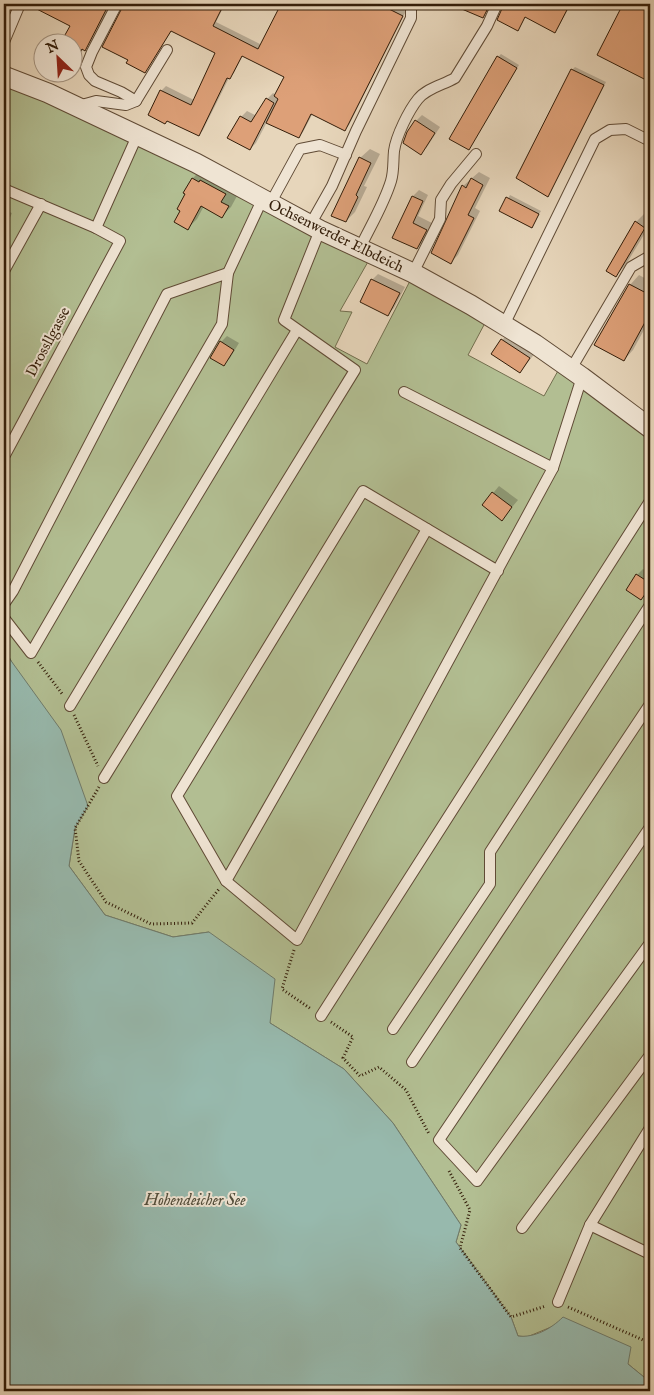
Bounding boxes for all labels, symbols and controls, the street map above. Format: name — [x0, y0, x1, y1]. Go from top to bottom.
north arrow — [32, 32, 82, 82]
text: N — [43, 36, 62, 58]
street label: Ochsenwerder Elbdeich — [265, 195, 407, 277]
street label: Drossllgasse — [22, 304, 74, 380]
water label: Hohendeicher See — [143, 1191, 246, 1211]

